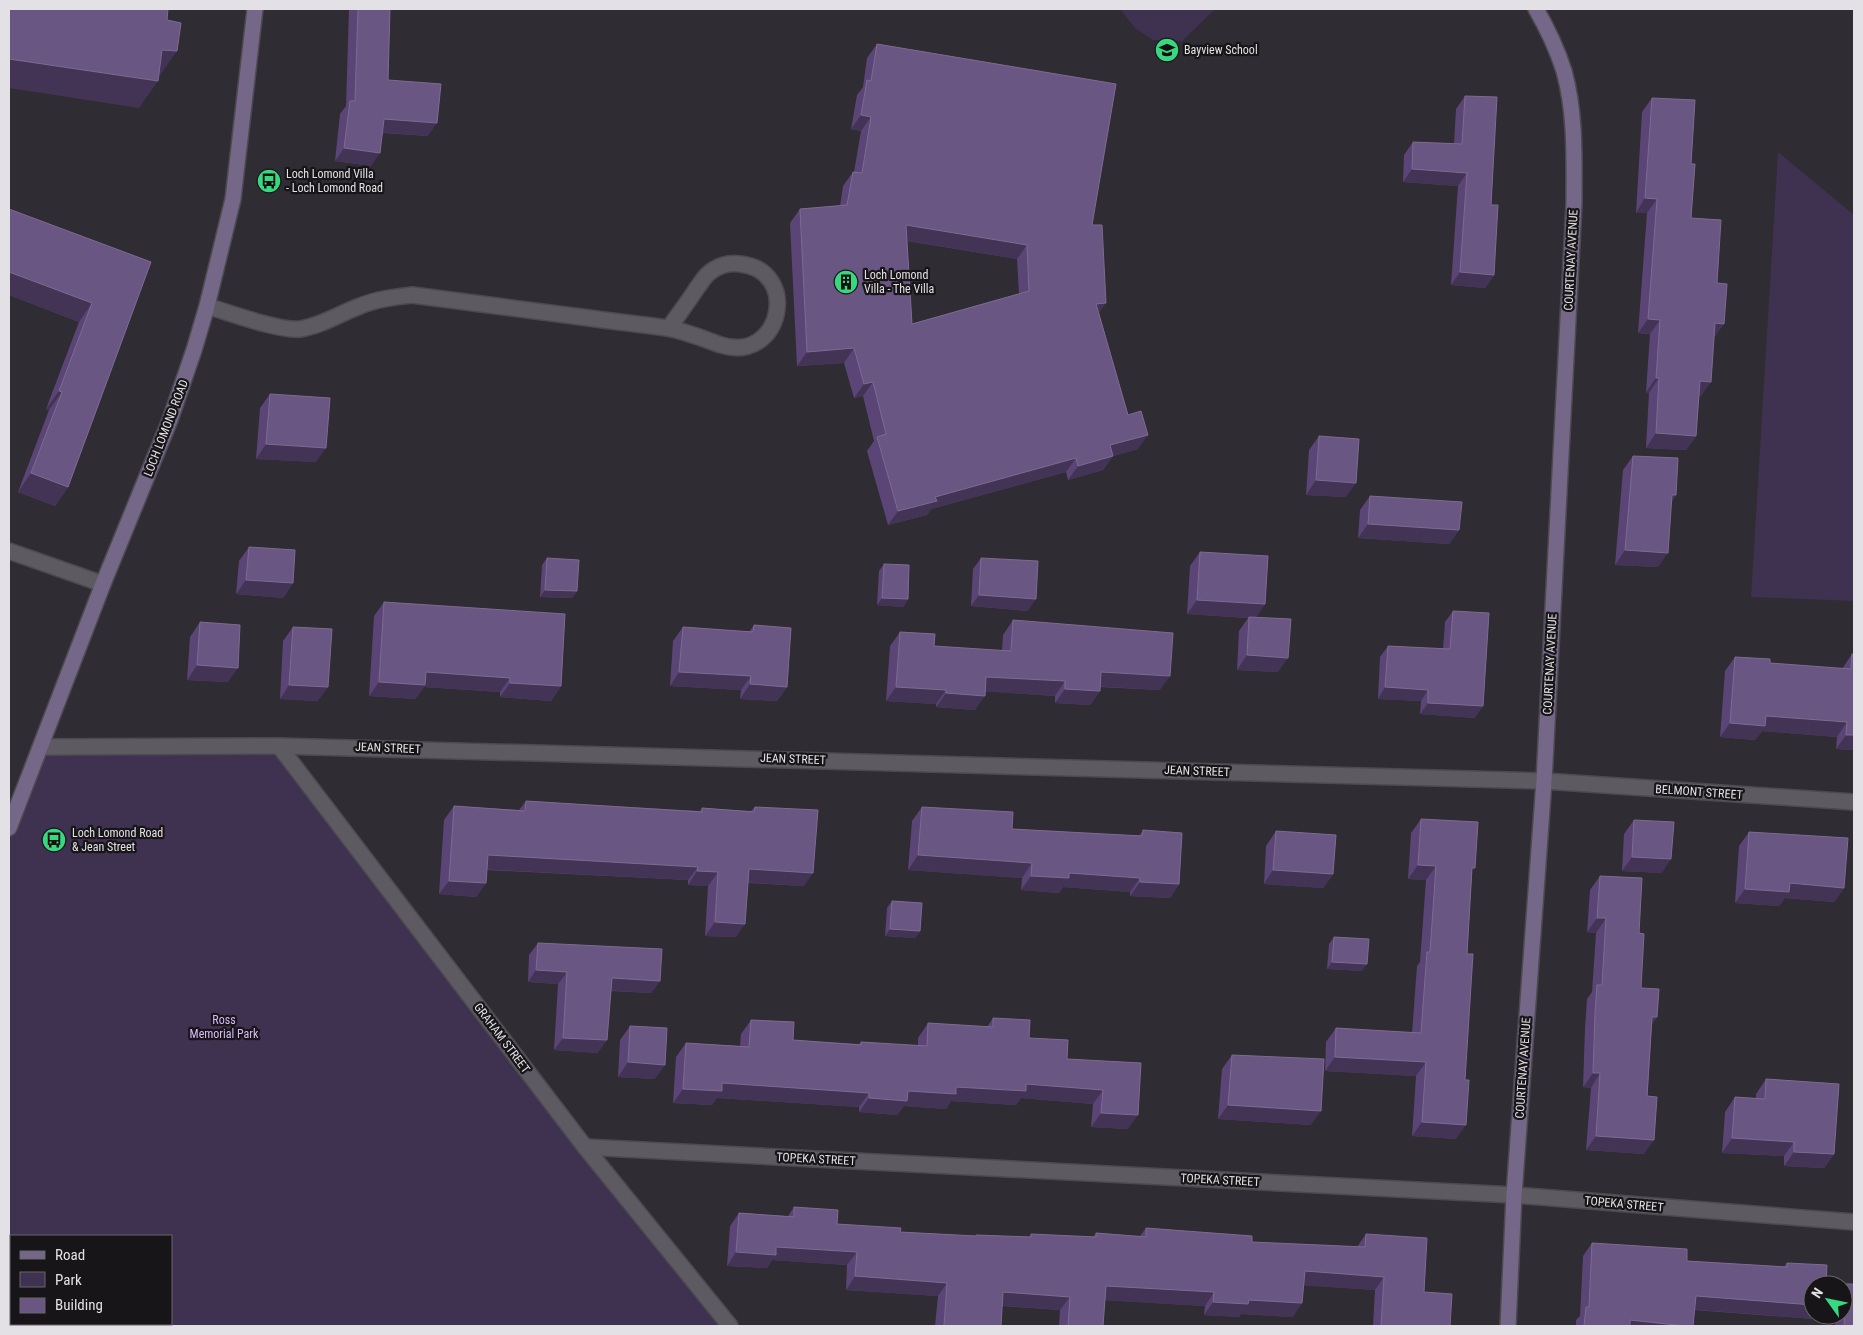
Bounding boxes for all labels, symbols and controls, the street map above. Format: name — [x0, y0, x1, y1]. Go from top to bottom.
school or university icon: Bayview School — [1154, 37, 1180, 63]
place label: Bayview School — [1184, 43, 1258, 57]
place label: Loch Lomond Villa - Loch Lomond Road — [286, 167, 383, 195]
bus stop icon: Loch Lomond Villa - Loch Lomond Road — [256, 168, 282, 194]
street label: COURTENAY AVENUE — [1561, 209, 1581, 311]
place label: Loch Lomond Villa - The Villa — [864, 268, 934, 296]
building icon: Loch Lomond Villa - The Villa — [833, 269, 859, 295]
street label: LOCH LOMOND ROAD — [141, 377, 191, 478]
street label: COURTENAY AVENUE — [1540, 613, 1560, 715]
street label: JEAN STREET — [355, 740, 421, 756]
street label: JEAN STREET — [760, 751, 826, 767]
street label: JEAN STREET — [1164, 763, 1230, 779]
street label: BELMONT STREET — [1655, 782, 1743, 802]
place label: Loch Lomond Road & Jean Street — [72, 826, 163, 854]
bus stop icon: Loch Lomond Road & Jean Street — [41, 827, 67, 853]
street label: GRAHAM STREET — [471, 1000, 533, 1076]
park label: Ross Memorial Park — [190, 1013, 259, 1041]
street label: COURTENAY AVENUE — [1512, 1017, 1534, 1119]
street label: TOPEKA STREET — [776, 1150, 856, 1168]
street label: TOPEKA STREET — [1180, 1171, 1260, 1189]
street label: TOPEKA STREET — [1584, 1194, 1664, 1214]
legend — [10, 1235, 172, 1325]
text: Road — [55, 1246, 85, 1264]
text: Park — [55, 1271, 82, 1289]
north arrow — [1803, 1275, 1853, 1325]
text: N — [1808, 1285, 1826, 1301]
text: Building — [55, 1296, 103, 1314]

